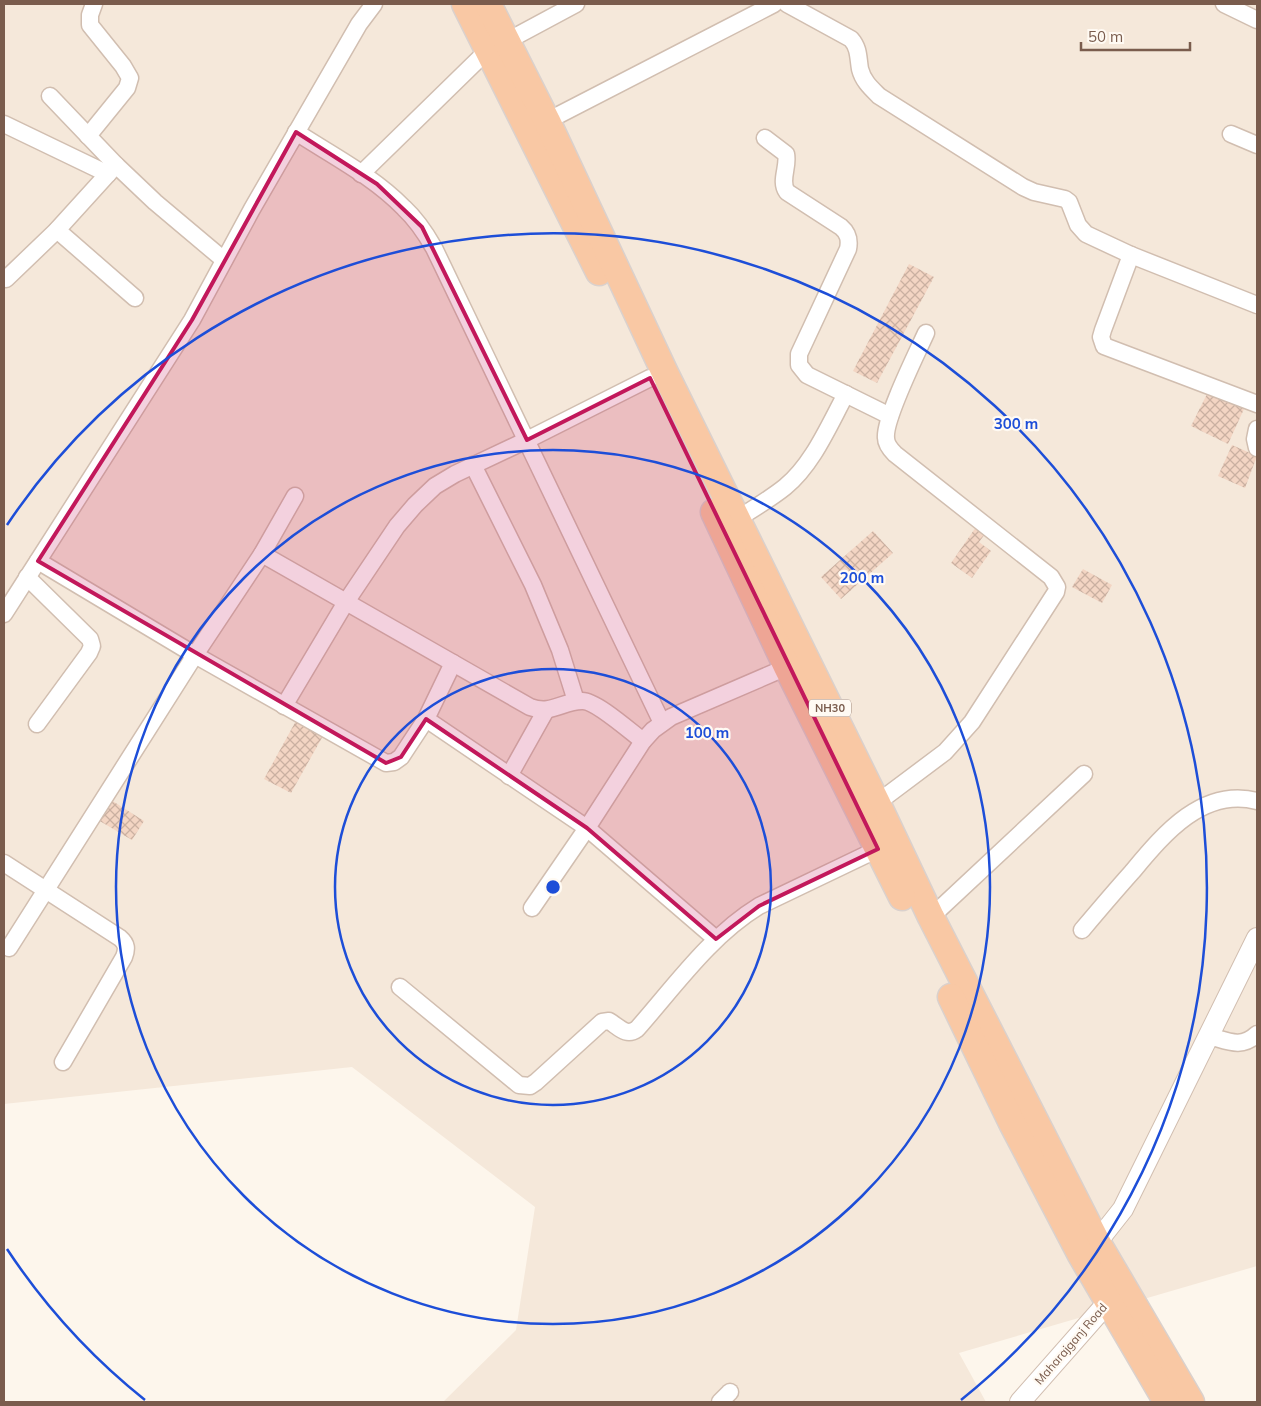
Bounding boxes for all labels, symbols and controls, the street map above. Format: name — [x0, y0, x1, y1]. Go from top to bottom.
scale bar — [1081, 20, 1190, 52]
text: 50 m — [1088, 27, 1123, 46]
text: 300 m — [994, 414, 1038, 433]
text: 200 m — [840, 568, 884, 587]
road number: NH30 — [809, 700, 851, 716]
text: 100 m — [685, 723, 729, 742]
centre of rings — [544, 878, 562, 896]
street label: Maharajganj Road — [1031, 1300, 1110, 1387]

